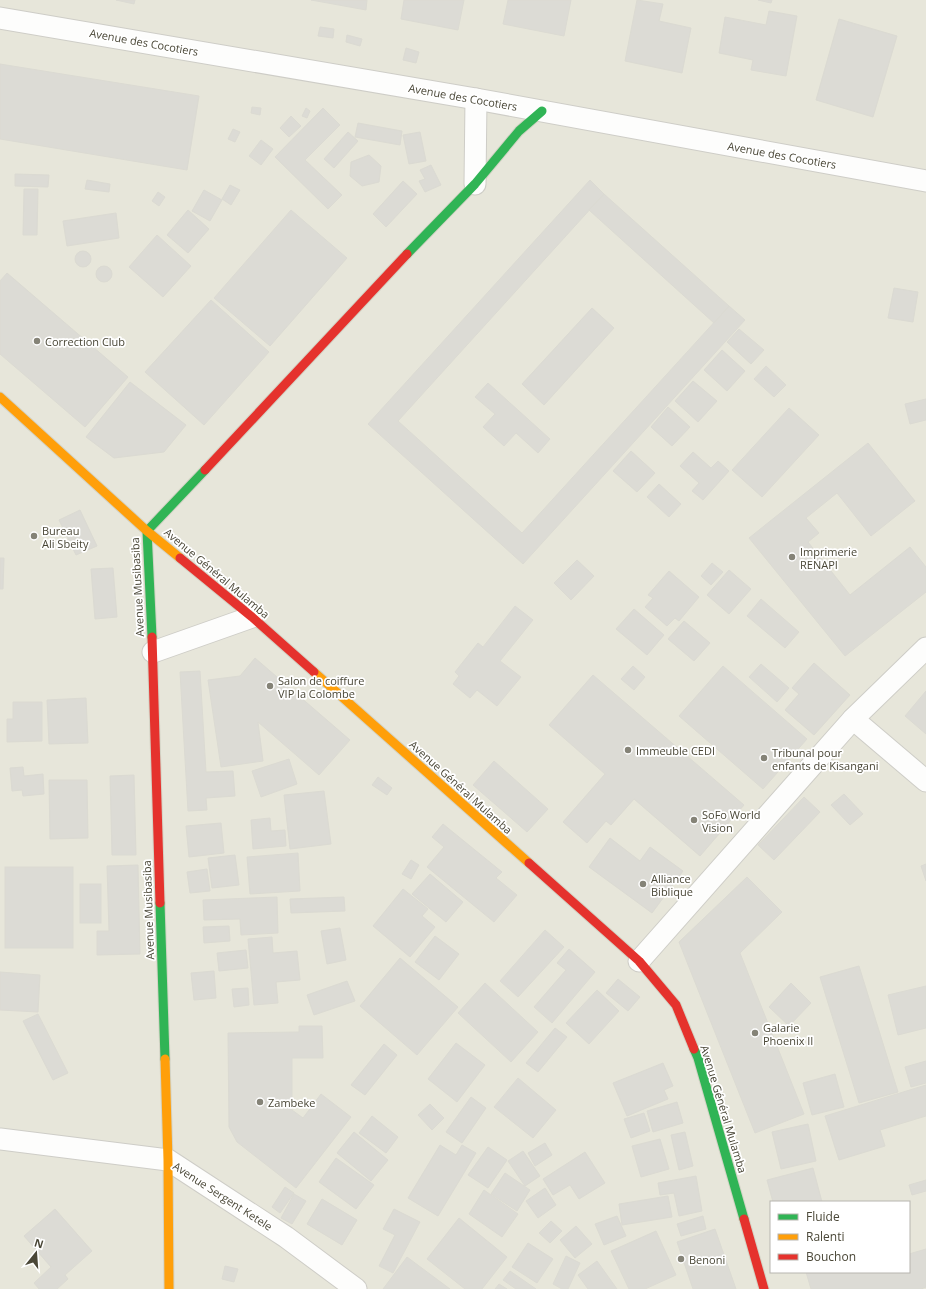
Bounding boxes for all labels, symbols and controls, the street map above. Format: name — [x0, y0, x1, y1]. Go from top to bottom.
street label: Avenue des Cocotiers — [88, 25, 200, 59]
street label: Avenue des Cocotiers — [407, 80, 519, 114]
street label: Avenue des Cocotiers — [726, 138, 838, 172]
place label: Correction Club — [45, 334, 125, 349]
marker: Correction Club — [32, 336, 42, 346]
place label: Bureau Ali Sbeity — [42, 523, 89, 551]
street label: Avenue Général Mulamba — [161, 524, 273, 622]
marker: Bureau Ali Sbeity — [29, 531, 39, 541]
street label: Avenue Musibasiba — [127, 537, 147, 637]
place label: Imprimerie RENAPI — [800, 544, 857, 572]
marker: Imprimerie RENAPI — [787, 552, 797, 562]
place label: Salon de coiffure VIP la Colombe — [278, 673, 364, 701]
marker: Salon de coiffure VIP la Colombe — [265, 681, 275, 691]
street label: Avenue Général Mulamba — [407, 737, 515, 837]
place label: Immeuble CEDI — [636, 743, 715, 758]
marker: Immeuble CEDI — [623, 745, 633, 755]
place label: Tribunal pour enfants de Kisangani — [772, 745, 879, 773]
marker: Tribunal pour enfants de Kisangani — [759, 753, 769, 763]
place label: SoFo World Vision — [702, 807, 761, 835]
marker: SoFo World Vision — [689, 815, 699, 825]
street label: Avenue Musibasiba — [139, 860, 157, 960]
place label: Alliance Biblique — [651, 871, 693, 899]
marker: Alliance Biblique — [638, 879, 648, 889]
place label: Galarie Phoenix II — [763, 1020, 813, 1048]
marker: Galarie Phoenix II — [750, 1028, 760, 1038]
street label: Avenue Général Mulamba — [697, 1043, 751, 1175]
place label: Zambeke — [268, 1095, 315, 1110]
marker: Zambeke — [255, 1097, 265, 1107]
street label: Avenue Sergent Ketele — [170, 1158, 276, 1234]
legend — [770, 1201, 910, 1273]
text: Fluide — [806, 1208, 840, 1225]
text: Ralenti — [806, 1228, 845, 1245]
north arrow — [16, 1233, 56, 1273]
text: N — [33, 1234, 46, 1251]
text: Bouchon — [806, 1248, 856, 1265]
place label: Benoni — [689, 1252, 725, 1267]
marker: Benoni — [676, 1254, 686, 1264]

